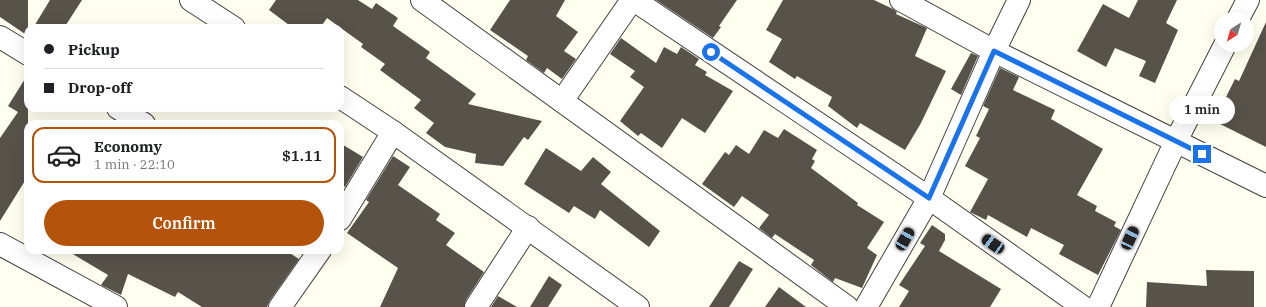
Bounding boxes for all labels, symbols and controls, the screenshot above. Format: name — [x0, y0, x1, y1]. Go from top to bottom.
north arrow — [1214, 12, 1254, 52]
map controls — [1214, 12, 1254, 52]
text: Pickup — [68, 40, 120, 59]
route start — [702, 43, 720, 61]
text: Drop-off — [68, 78, 132, 97]
callout: 1 min — [1169, 96, 1235, 124]
text: 1 min — [1184, 101, 1220, 118]
icon: car — [46, 137, 82, 173]
text: Economy — [94, 137, 162, 156]
route end — [1193, 145, 1211, 163]
text: $1.11 — [282, 146, 322, 165]
text: 1 min · 22:10 — [94, 156, 175, 173]
button: Confirm — [44, 200, 324, 246]
car — [1119, 225, 1141, 251]
car — [894, 226, 916, 252]
car — [980, 232, 1006, 256]

